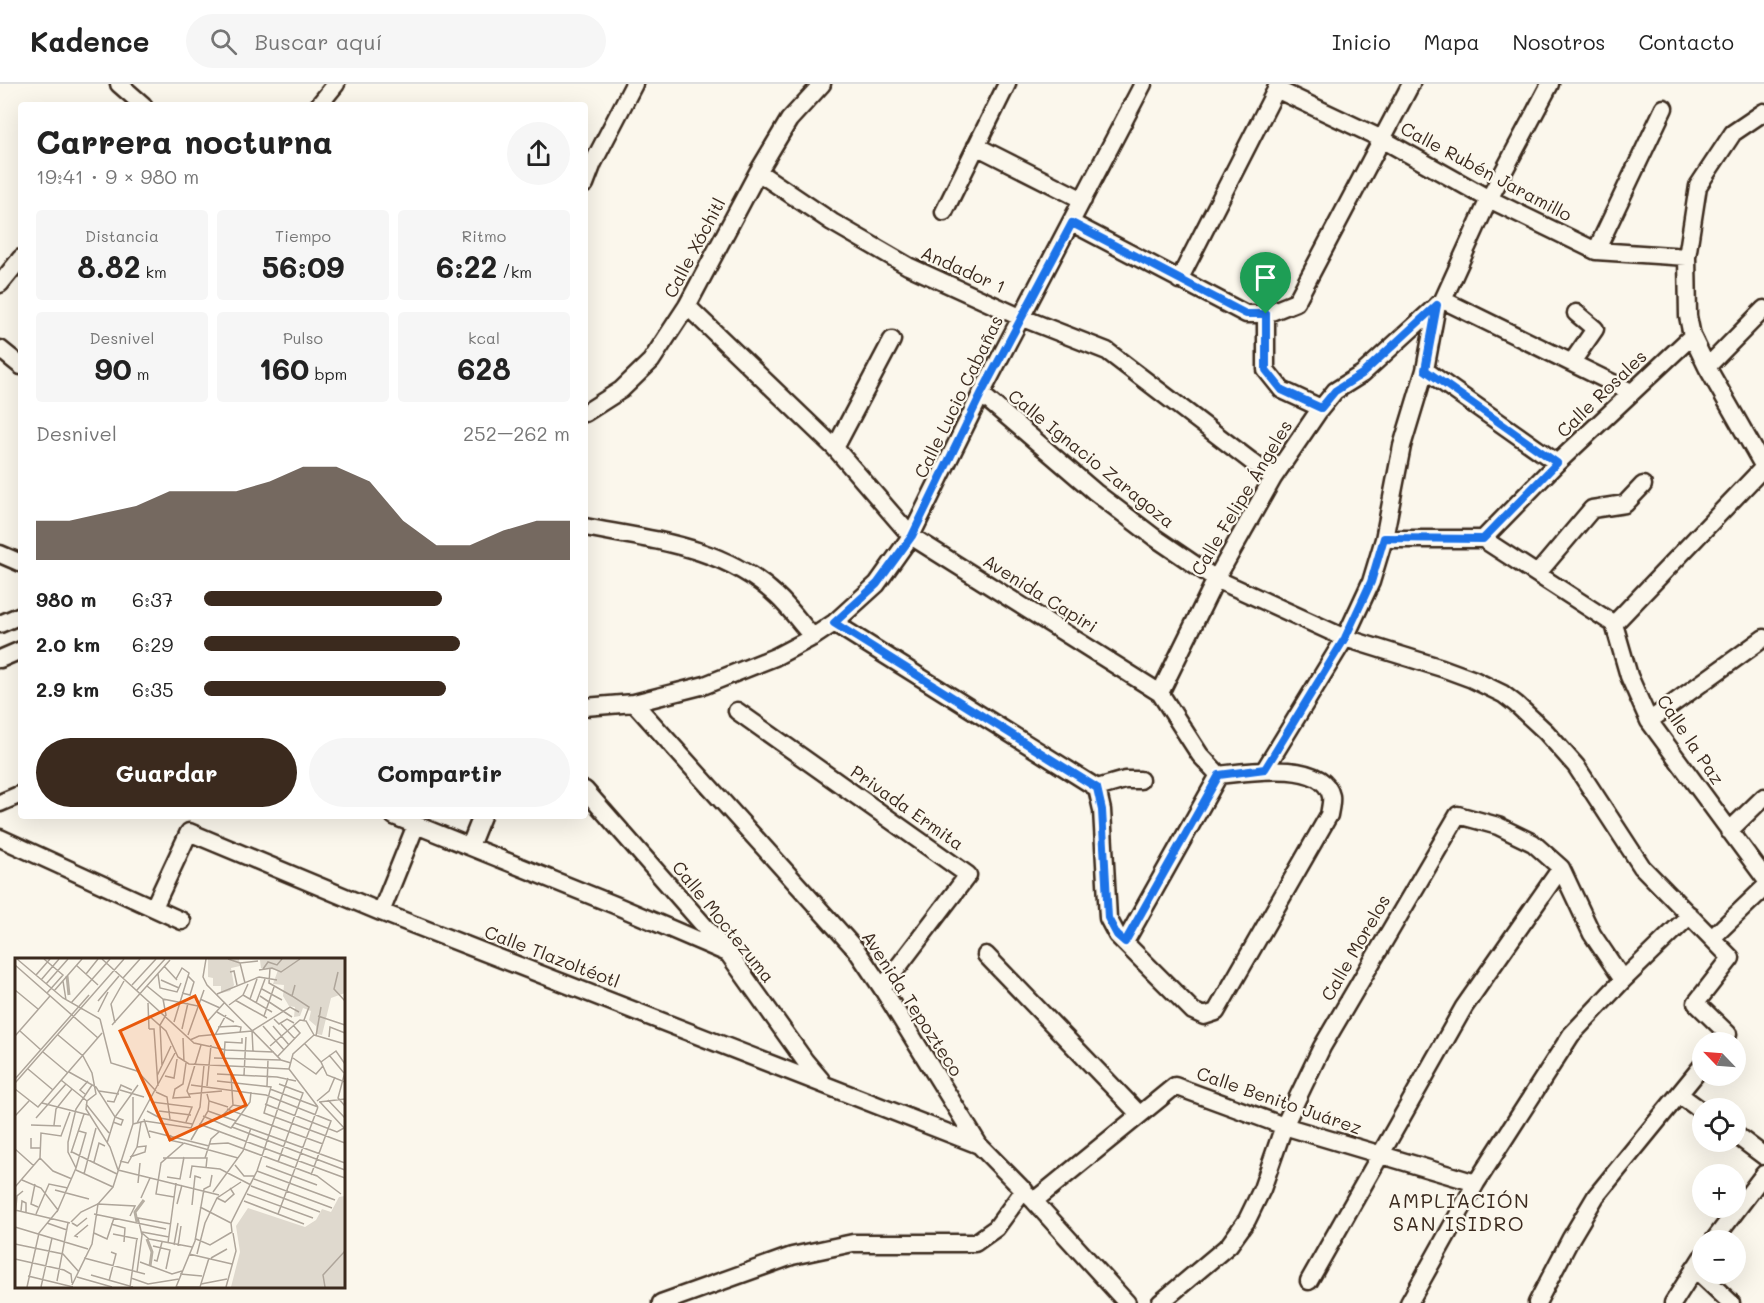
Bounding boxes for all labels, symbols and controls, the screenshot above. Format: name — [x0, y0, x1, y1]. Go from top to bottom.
search box — [186, 14, 606, 68]
text: Kadence — [30, 23, 150, 59]
icon: search — [207, 25, 240, 58]
text: Buscar aquí — [255, 27, 382, 56]
text: Inicio — [1332, 28, 1391, 55]
text: Mapa — [1424, 28, 1479, 55]
text: Nosotros — [1512, 28, 1606, 55]
text: Contacto — [1639, 28, 1734, 55]
street label: Calle Rubén Jaramillo — [1397, 116, 1577, 227]
text: Carrera nocturna — [36, 119, 333, 162]
button: share — [507, 122, 570, 185]
text: 19:41 · 9 × 980 m — [36, 163, 199, 189]
street label: Calle Xóchitl — [658, 193, 731, 302]
text: Distancia — [85, 225, 159, 246]
text: Tiempo — [275, 225, 331, 246]
text: Ritmo — [462, 225, 506, 246]
street label: Andador 1 — [917, 240, 1009, 298]
text: 8.82 — [77, 246, 140, 286]
text: 56:09 — [262, 246, 344, 286]
text: 6:22 — [436, 246, 497, 286]
pin — [1240, 252, 1291, 314]
text: km — [140, 261, 167, 282]
text: /km — [497, 261, 532, 282]
icon: arrive — [1249, 261, 1282, 294]
street label: Calle Lucio Cabañas — [908, 311, 1008, 482]
text: Desnivel — [90, 327, 154, 348]
text: Pulso — [283, 327, 323, 348]
text: kcal — [468, 327, 500, 348]
street label: Calle Rosales — [1551, 344, 1652, 442]
text: 90 — [94, 348, 132, 388]
text: 160 — [259, 348, 309, 388]
text: 628 — [457, 348, 511, 388]
text: m — [132, 363, 150, 384]
text: bpm — [309, 363, 347, 384]
street label: Calle Ignacio Zaragoza — [1003, 383, 1180, 533]
street label: Calle Felipe Ángeles — [1185, 415, 1297, 580]
text: Desnivel — [36, 420, 117, 446]
text: 252–262 m — [463, 420, 570, 446]
street label: Avenida Capiri — [979, 548, 1102, 638]
text: 980 m — [36, 586, 96, 612]
text: 6:37 — [132, 586, 173, 612]
text: 2.0 km — [36, 631, 100, 657]
text: 6:29 — [132, 631, 173, 657]
text: 2.9 km — [36, 676, 99, 702]
text: 6:35 — [132, 676, 174, 702]
street label: Calle la Paz — [1652, 690, 1730, 789]
button: Guardar — [36, 738, 297, 807]
button: Compartir — [309, 738, 570, 807]
street label: Privada Ermita — [846, 759, 969, 855]
street label: Calle Moctezuma — [667, 855, 780, 987]
street label: Calle Morelos — [1315, 890, 1395, 1005]
street label: Calle Tlazoltéotl — [481, 919, 623, 993]
street label: Avenida Tepozteco — [857, 926, 969, 1081]
inset map — [15, 958, 345, 1288]
north arrow — [1692, 1032, 1746, 1086]
map controls — [1692, 1032, 1746, 1284]
street label: Calle Benito Juárez — [1193, 1060, 1365, 1140]
button: locate — [1692, 1098, 1746, 1152]
button: + — [1692, 1164, 1746, 1218]
district label: AMPLIACIÓN SAN ISIDRO — [1388, 1187, 1530, 1236]
button: − — [1692, 1230, 1746, 1284]

